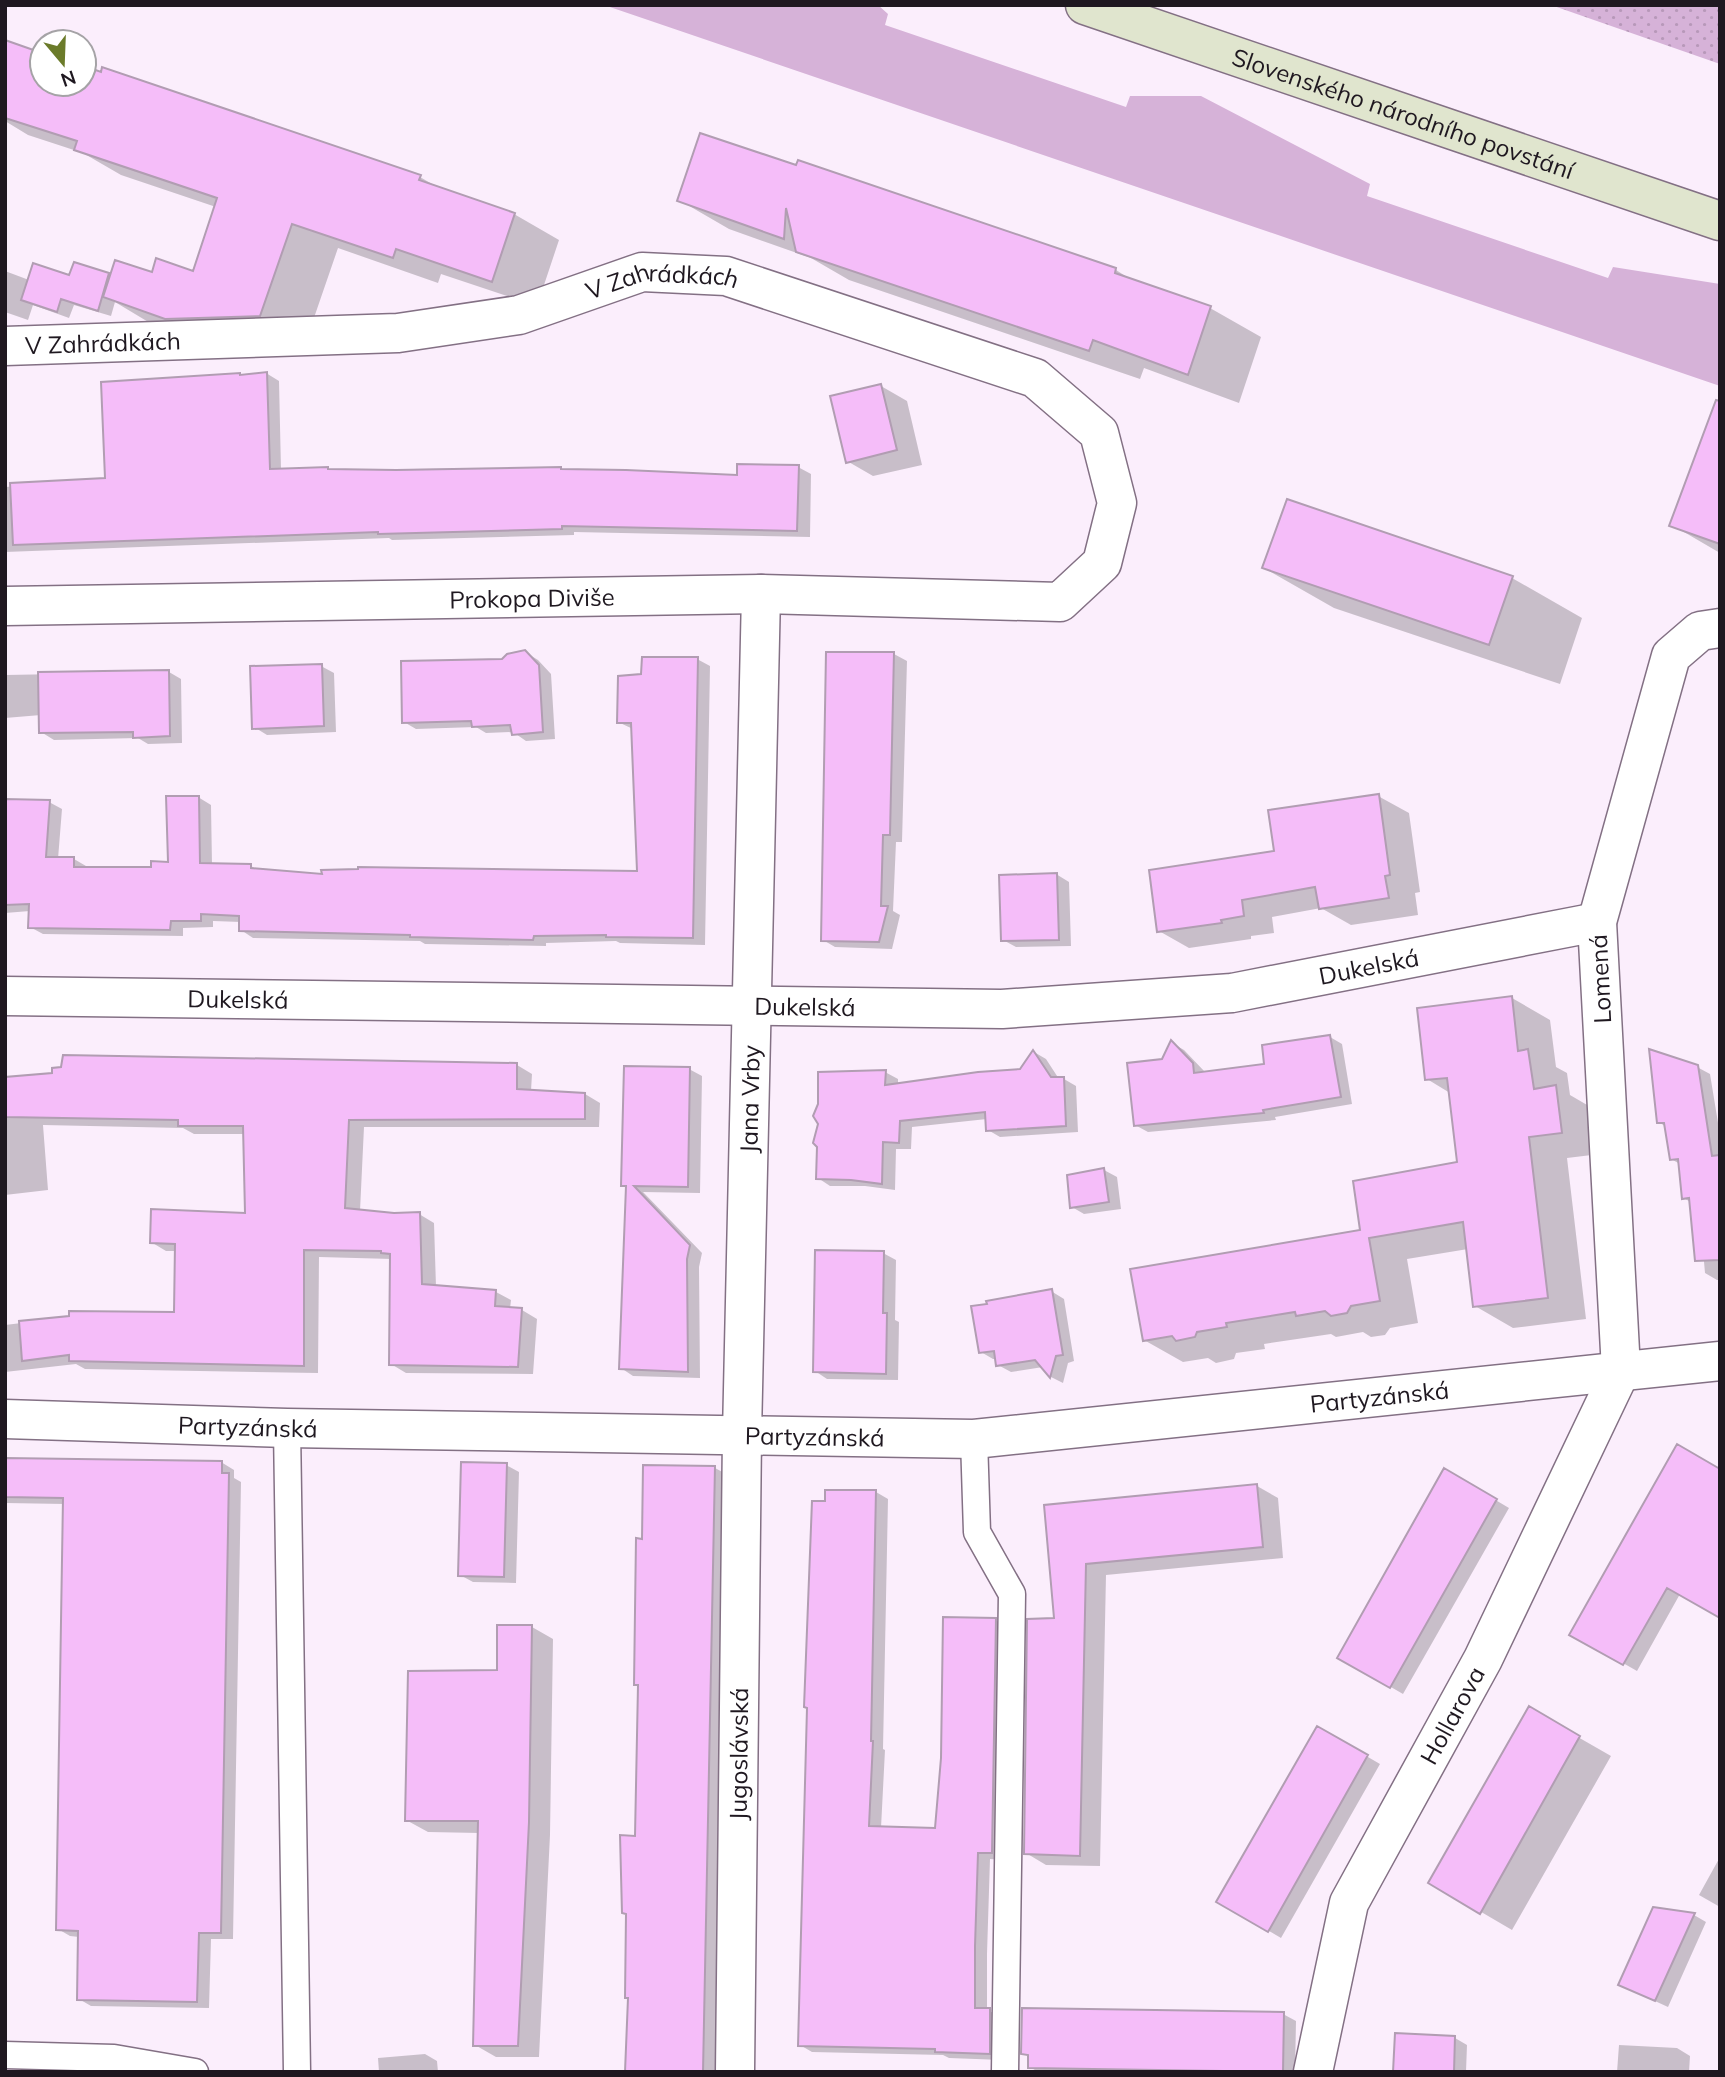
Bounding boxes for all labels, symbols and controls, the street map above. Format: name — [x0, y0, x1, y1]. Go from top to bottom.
north arrow — [28, 28, 98, 98]
street label: Slovenského národního povstání — [1228, 41, 1579, 186]
text: N — [58, 65, 79, 93]
street label: V Zahrádkách — [582, 256, 743, 306]
street label: V Zahrádkách — [25, 325, 181, 360]
street label: Prokopa Diviše — [449, 582, 615, 614]
street label: Lomená — [1583, 934, 1617, 1024]
street label: Dukelská — [1316, 942, 1421, 991]
street label: Dukelská — [187, 983, 289, 1015]
street label: Dukelská — [754, 991, 856, 1022]
street label: Jana Vrby — [733, 1044, 766, 1154]
street label: Partyzánská — [1309, 1374, 1451, 1419]
street label: Partyzánská — [178, 1410, 318, 1443]
street label: Partyzánská — [745, 1420, 885, 1453]
street label: Hollarova — [1413, 1661, 1491, 1769]
street label: Jugoslávská — [723, 1687, 754, 1821]

